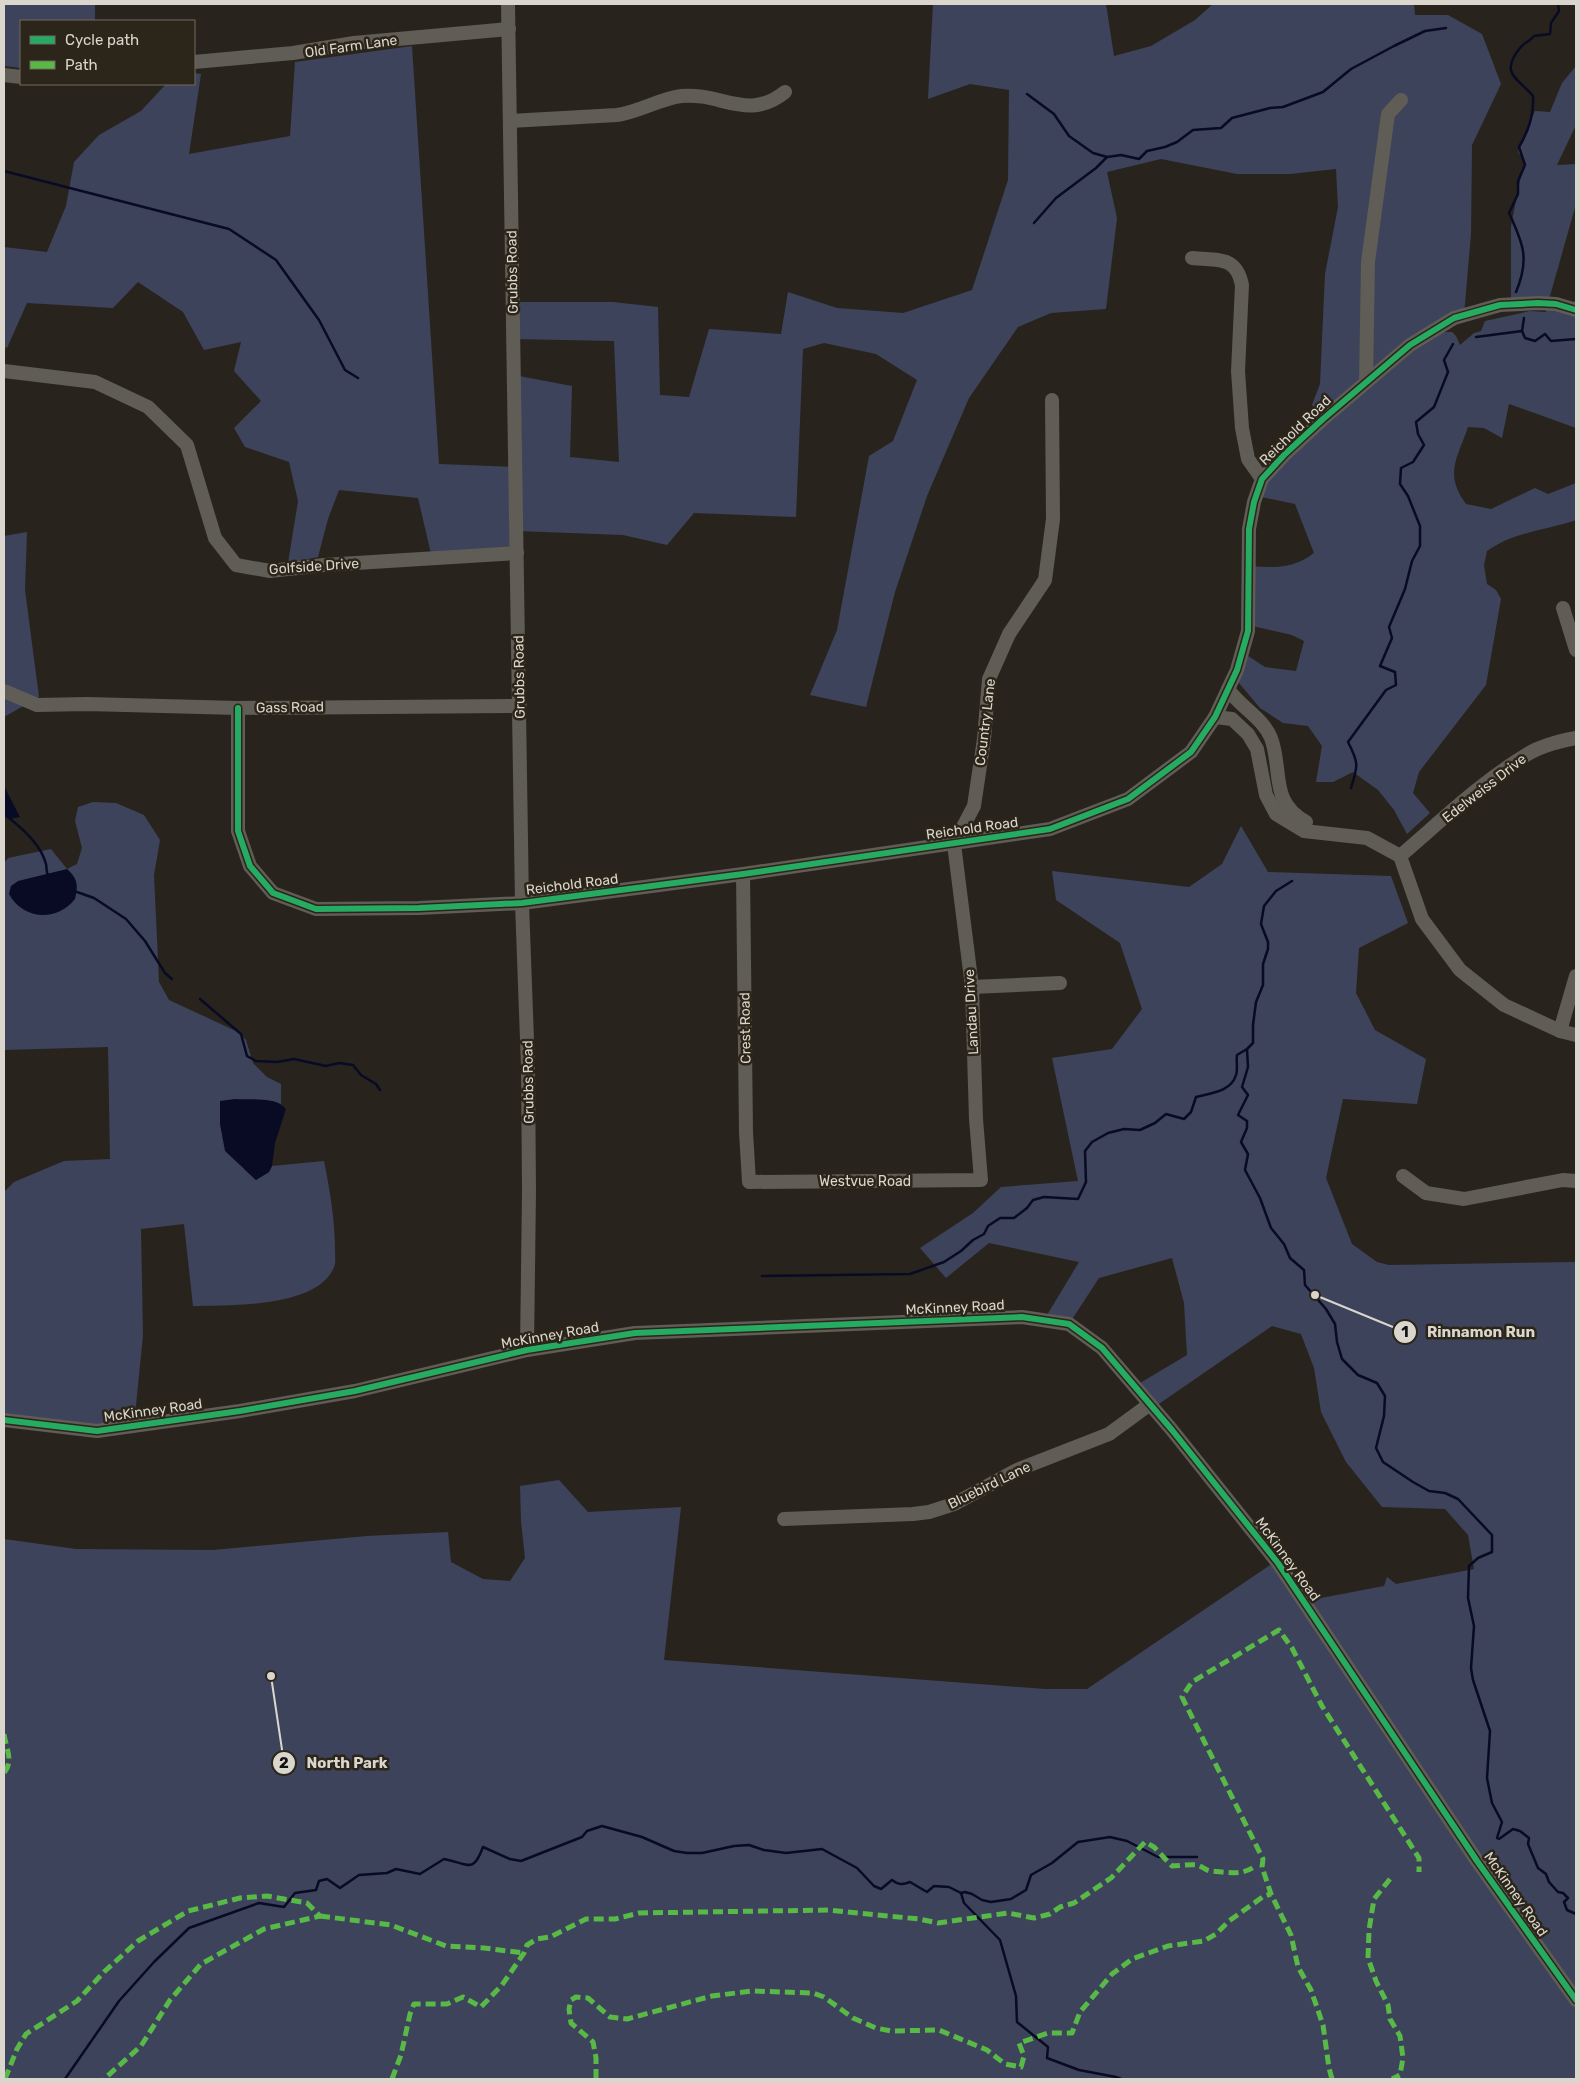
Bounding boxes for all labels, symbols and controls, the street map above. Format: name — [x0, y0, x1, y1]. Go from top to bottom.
legend — [20, 20, 195, 85]
text: Cycle path — [65, 31, 139, 49]
street label: Old Farm Lane — [304, 32, 399, 61]
text: Path — [65, 56, 98, 74]
street label: Grubbs Road — [503, 230, 522, 314]
street label: Reichold Road — [1256, 392, 1335, 469]
street label: Golfside Drive — [268, 555, 360, 578]
street label: Grubbs Road — [510, 635, 529, 719]
street label: Country Lane — [972, 677, 999, 767]
street label: Gass Road — [256, 698, 324, 717]
street label: Edelweiss Drive — [1439, 750, 1530, 826]
street label: Reichold Road — [925, 814, 1019, 843]
street label: Reichold Road — [525, 870, 619, 899]
street label: Landau Drive — [961, 969, 982, 1055]
street label: Crest Road — [736, 992, 755, 1064]
street label: Grubbs Road — [519, 1040, 538, 1124]
street label: Westvue Road — [819, 1173, 911, 1190]
street label: McKinney Road — [905, 1296, 1005, 1319]
callout: Rinnamon Run — [1392, 1317, 1546, 1347]
street label: McKinney Road — [500, 1319, 600, 1352]
text: 1 — [1401, 1323, 1409, 1341]
text: Rinnamon Run — [1427, 1323, 1535, 1341]
street label: McKinney Road — [103, 1395, 203, 1426]
street label: Bluebird Lane — [945, 1458, 1033, 1513]
street label: McKinney Road — [1252, 1514, 1324, 1604]
callout: North Park — [272, 1748, 398, 1778]
text: 2 — [279, 1754, 289, 1772]
text: North Park — [306, 1754, 388, 1772]
street label: McKinney Road — [1480, 1849, 1551, 1940]

